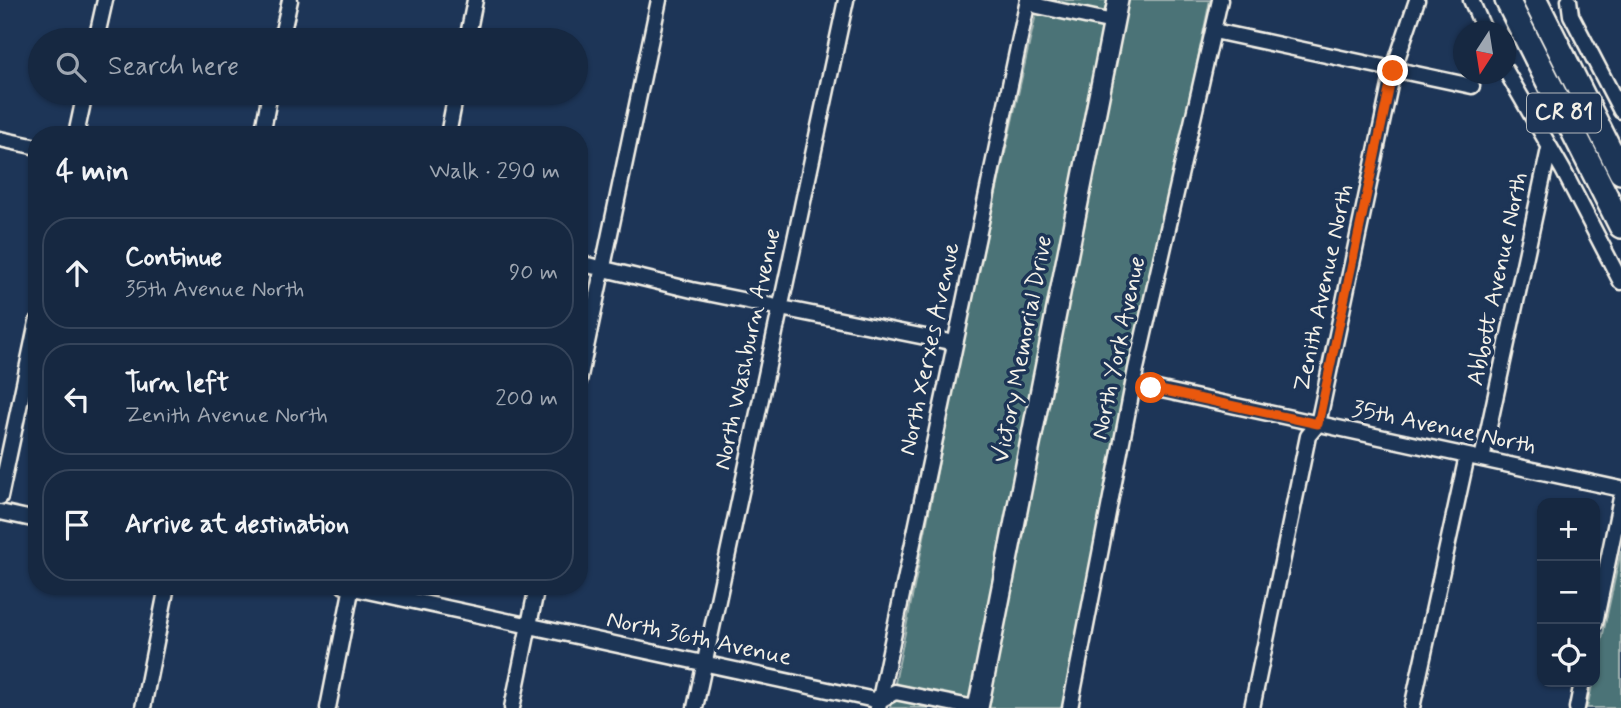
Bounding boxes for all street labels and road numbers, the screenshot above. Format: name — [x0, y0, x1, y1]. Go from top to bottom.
road number: CR 81 — [1527, 94, 1601, 132]
street label: Abbott Avenue North — [1460, 169, 1536, 389]
street label: Zenith Avenue North — [1287, 181, 1361, 395]
street label: North Washburn Avenue — [707, 225, 789, 473]
street label: Victory Memorial Drive — [986, 233, 1060, 465]
street label: North Xerxes Avenue — [892, 240, 968, 458]
street label: North York Avenue — [1084, 253, 1154, 443]
street label: 35th Avenue North — [1349, 393, 1539, 463]
street label: North 36th Avenue — [604, 604, 794, 674]

